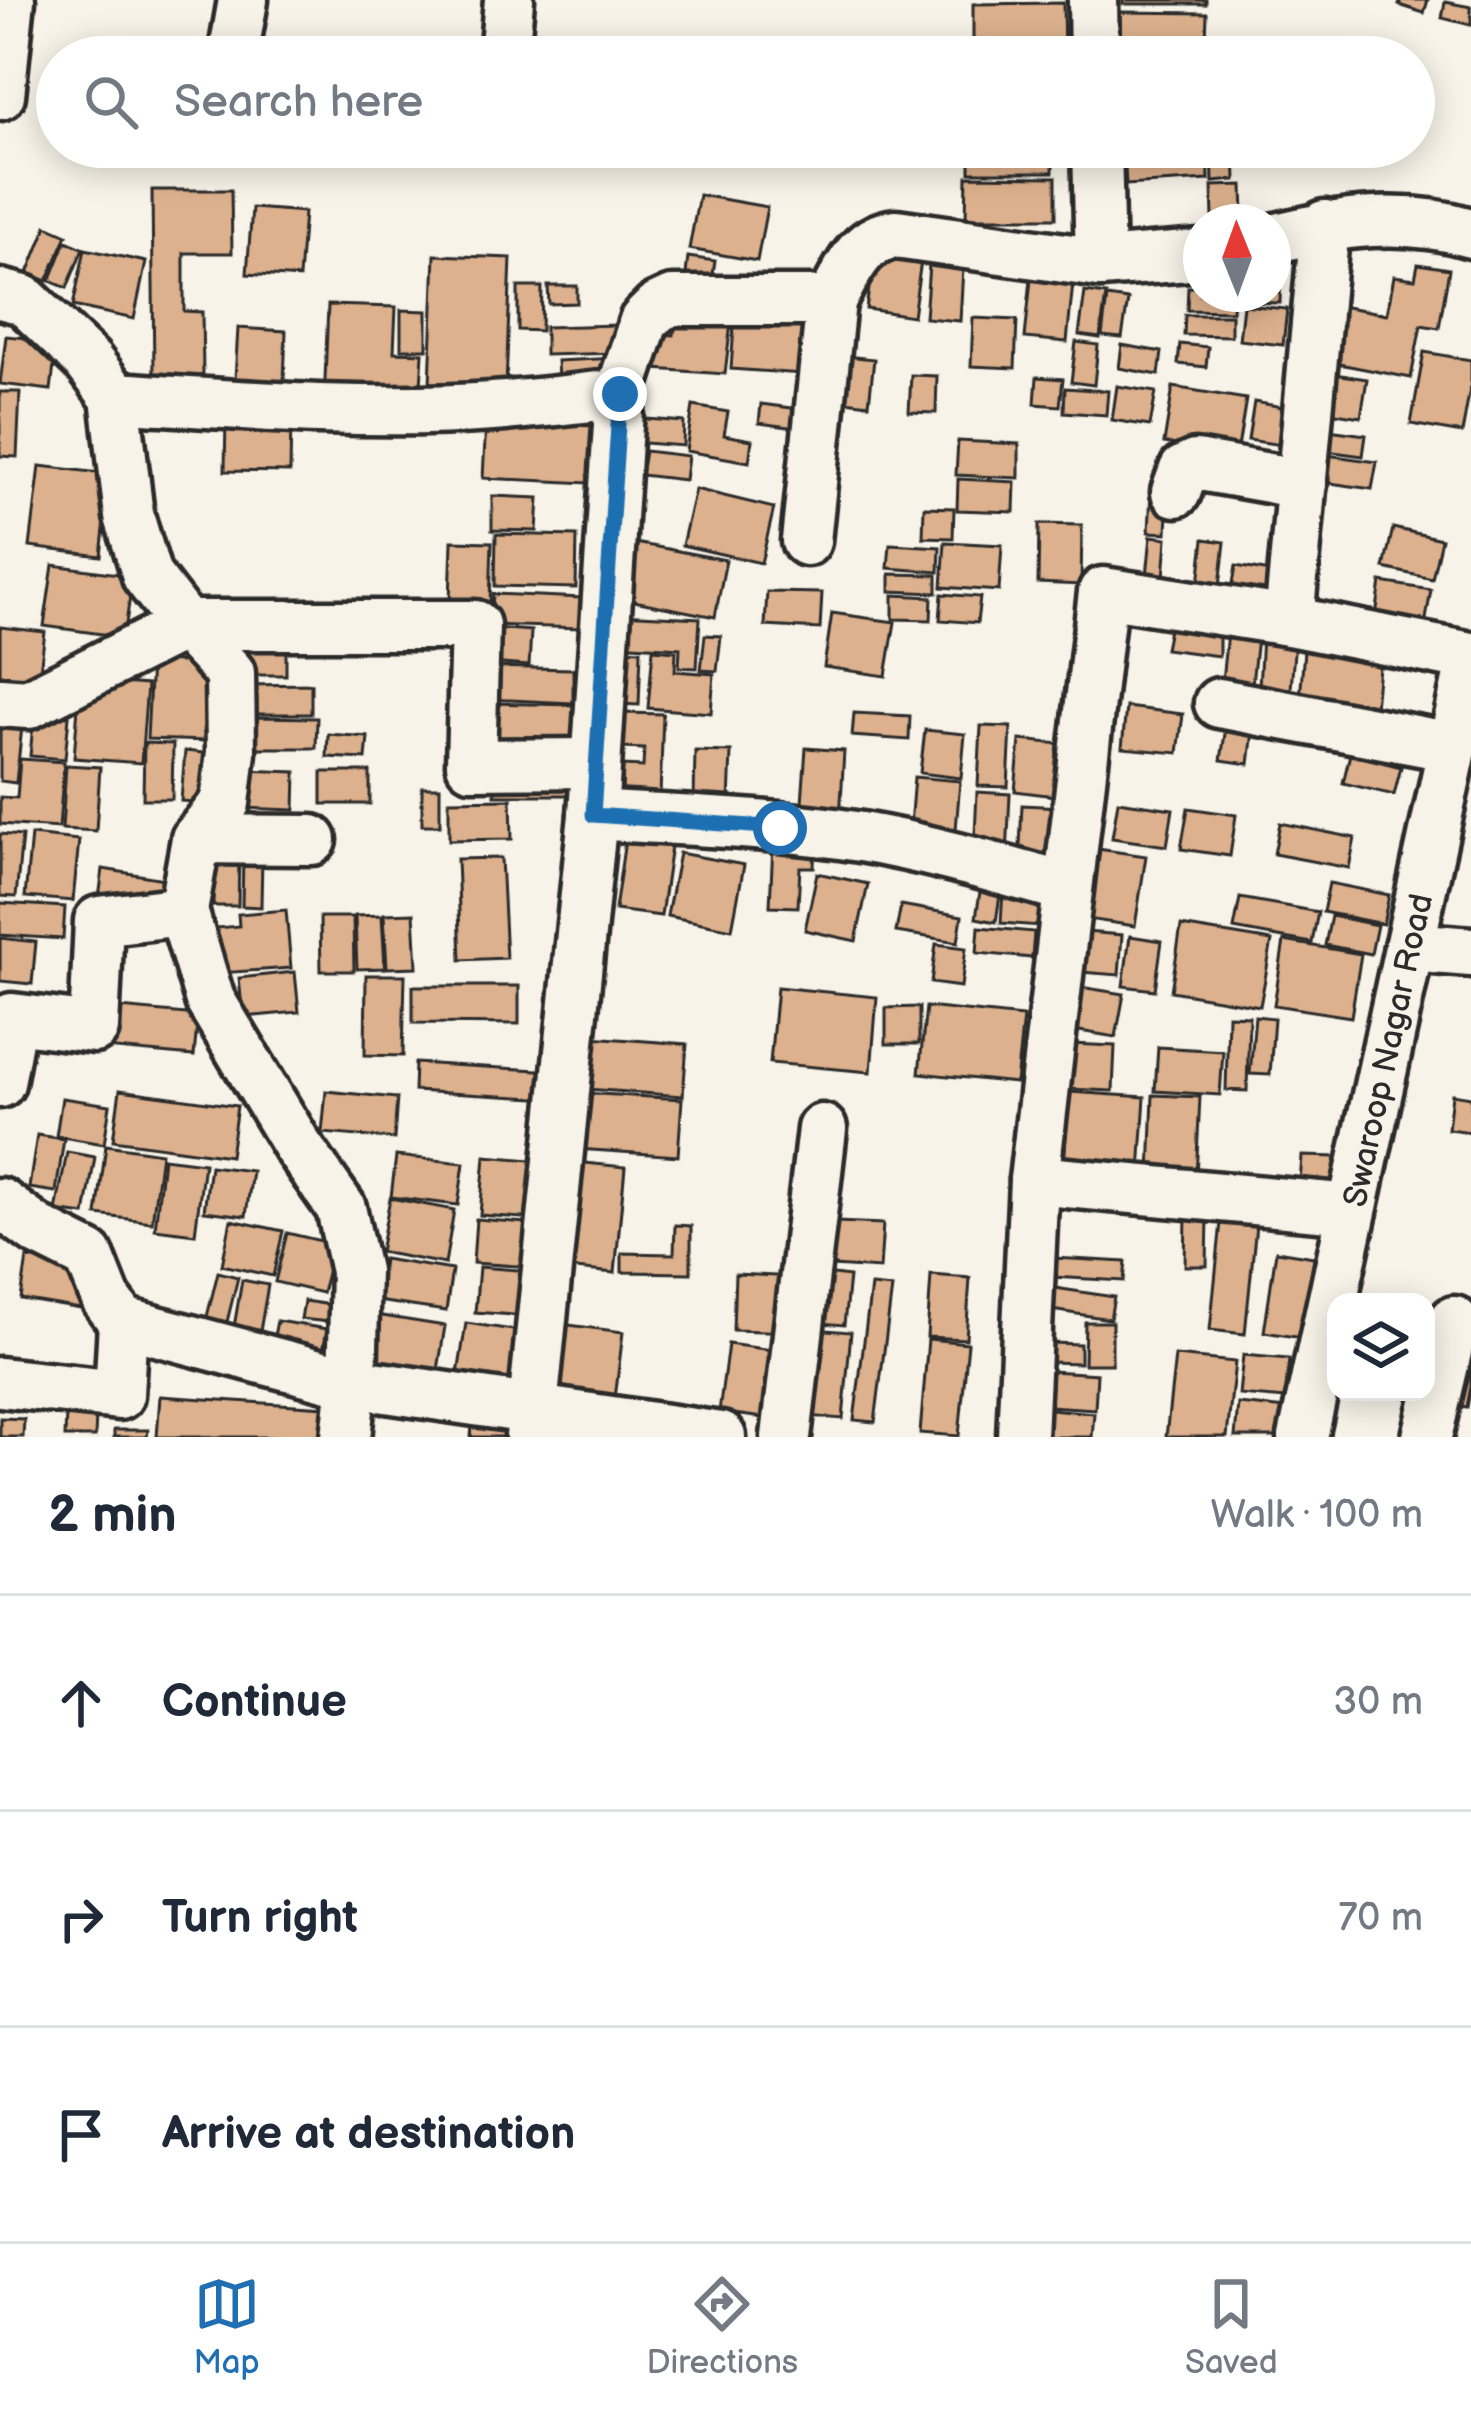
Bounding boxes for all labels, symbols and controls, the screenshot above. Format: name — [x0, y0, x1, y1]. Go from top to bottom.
search box — [36, 36, 1435, 168]
icon: search — [78, 69, 144, 135]
text: Search here — [174, 75, 423, 130]
north arrow — [1183, 204, 1291, 312]
route end — [593, 367, 647, 421]
route start — [753, 801, 807, 855]
street label: Swaroop Nagar Road — [1335, 890, 1442, 1211]
map controls — [1327, 1293, 1435, 1401]
button: layers — [1327, 1293, 1435, 1401]
text: 2 min — [48, 1485, 177, 1546]
text: Walk · 100 m — [1211, 1492, 1423, 1539]
icon: ahead — [48, 1670, 114, 1736]
text: Continue — [162, 1675, 347, 1730]
text: 30 m — [1333, 1679, 1423, 1726]
icon: right — [48, 1886, 114, 1952]
text: Turn right — [162, 1891, 358, 1946]
text: 70 m — [1338, 1895, 1423, 1942]
icon: arrive — [48, 2102, 114, 2168]
text: Arrive at destination — [162, 2107, 575, 2162]
tab: Map — [193, 2271, 260, 2383]
tab: Directions — [646, 2271, 798, 2383]
tab: Saved — [1185, 2271, 1278, 2383]

